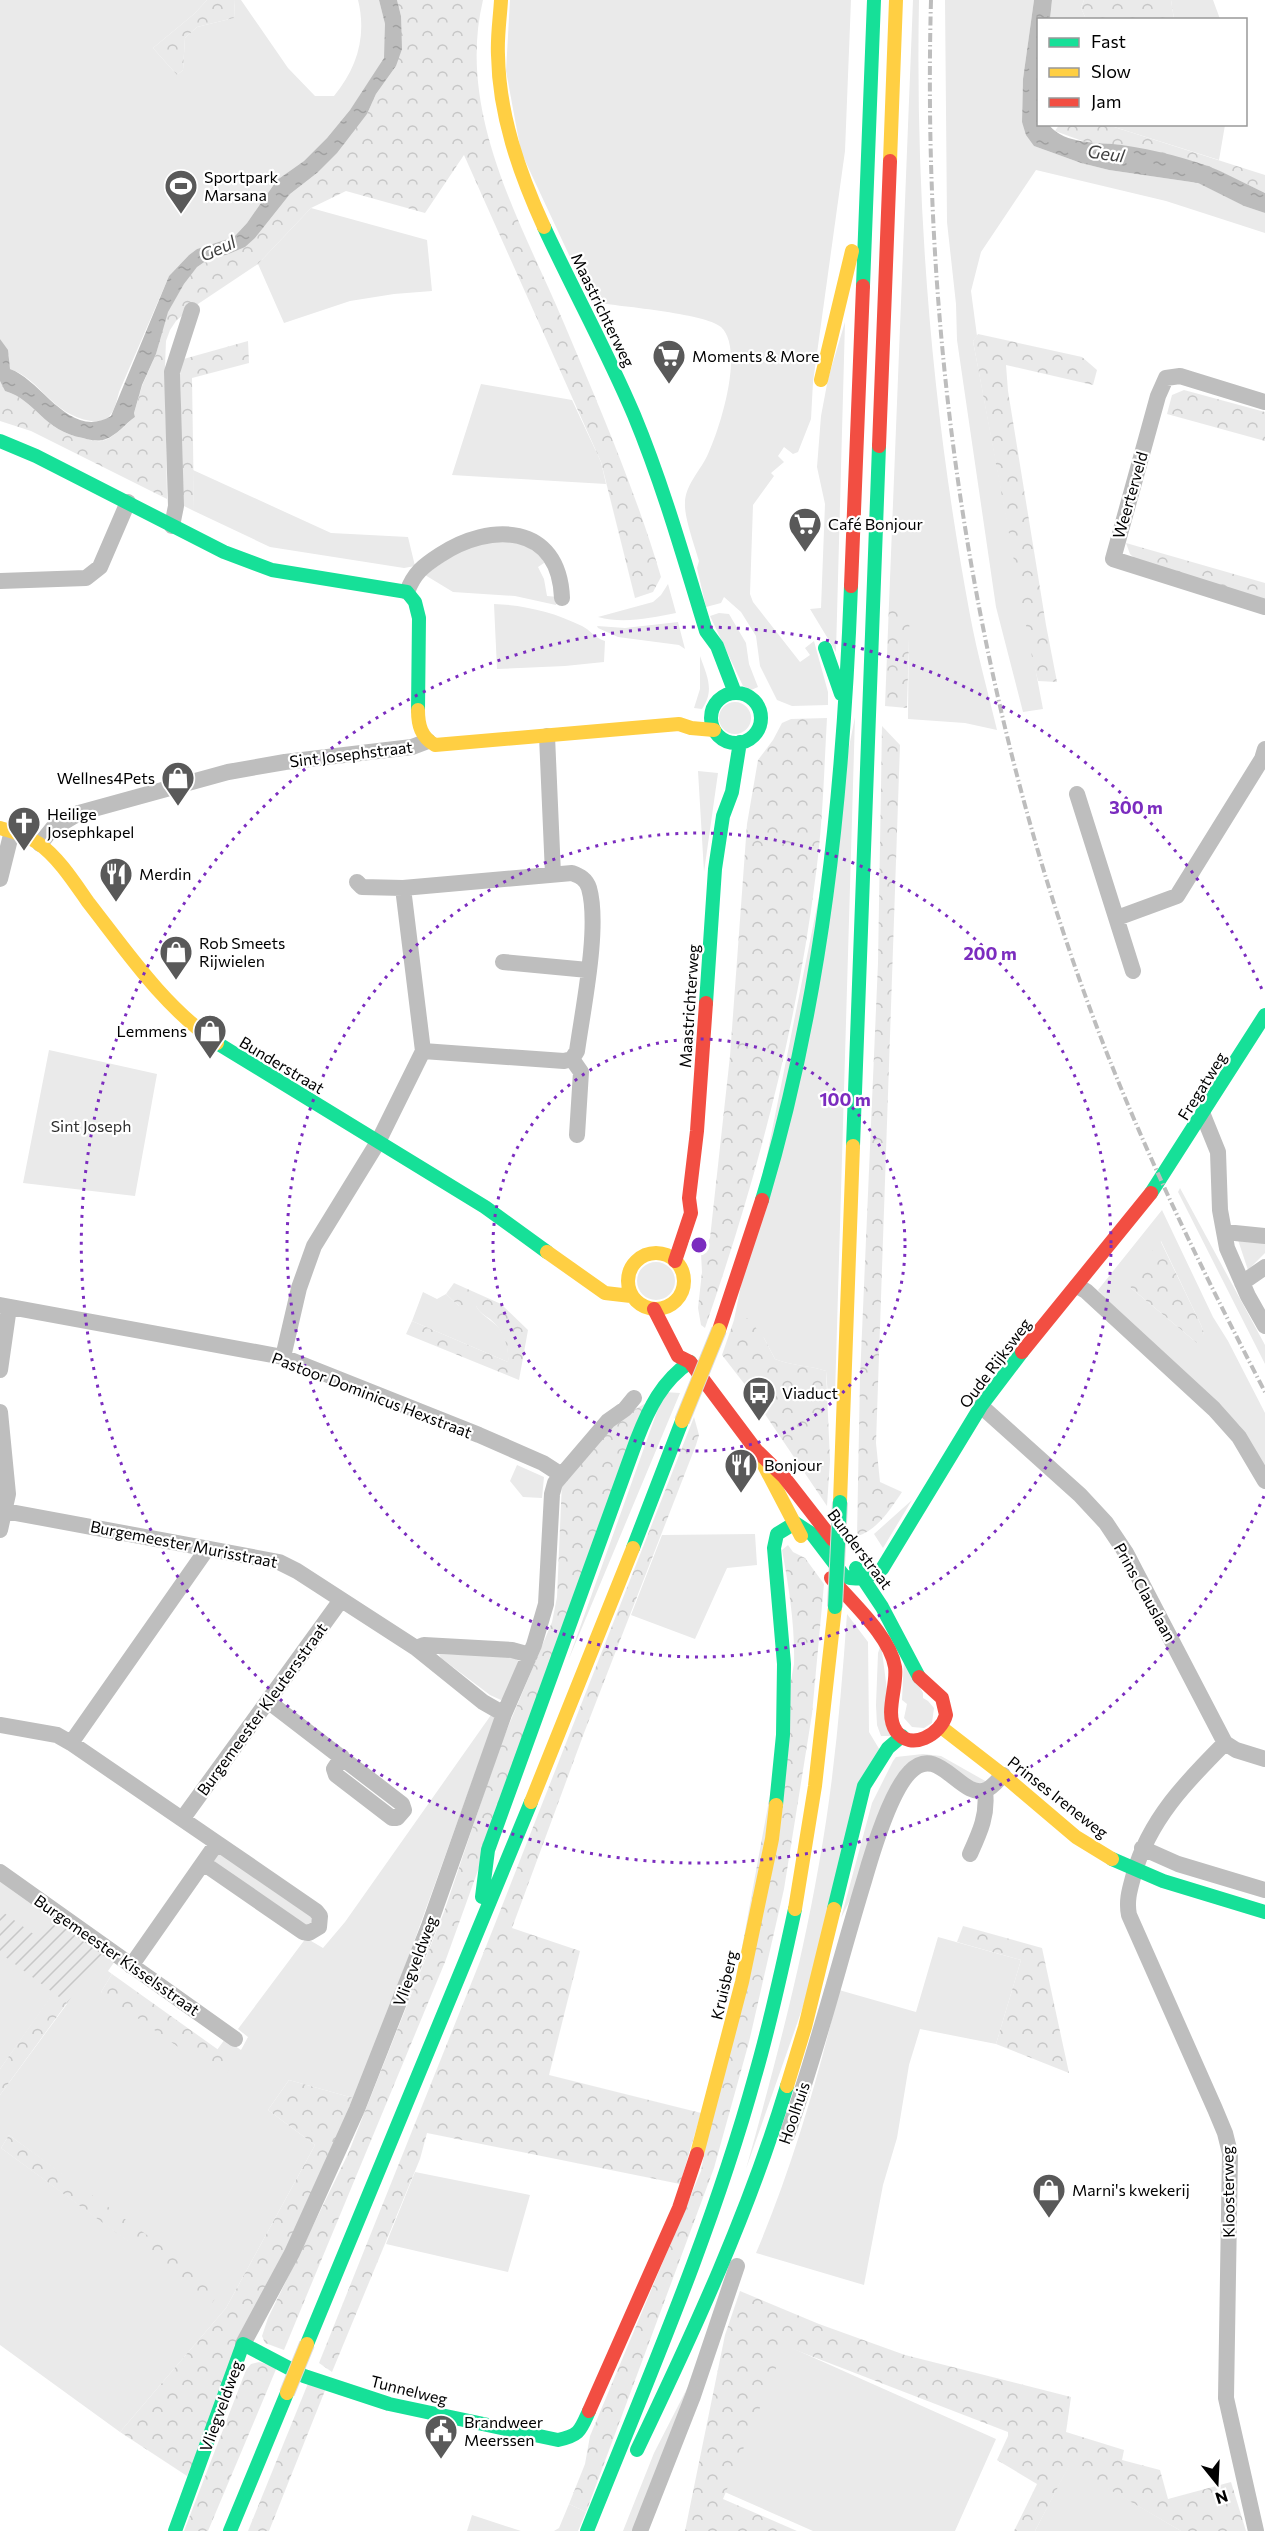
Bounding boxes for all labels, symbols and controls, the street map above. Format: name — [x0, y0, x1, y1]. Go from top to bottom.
legend — [1037, 18, 1247, 126]
text: Fast — [1091, 30, 1126, 52]
text: Slow — [1091, 60, 1131, 82]
text: Jam — [1091, 90, 1121, 112]
water label: Geul — [1086, 140, 1127, 167]
place label: Sportpark Marsana — [204, 167, 279, 204]
sports icon: Sportpark Marsana — [163, 168, 199, 215]
water label: Geul — [196, 230, 240, 266]
street label: Maastrichterweg — [568, 250, 639, 370]
supermarket icon: Moments & More — [651, 338, 687, 385]
place label: Moments & More — [692, 346, 820, 365]
street label: Weerterveld — [1108, 449, 1151, 540]
supermarket icon: Café Bonjour — [787, 506, 823, 553]
place label: Café Bonjour — [828, 514, 923, 533]
street label: Sint Josephstraat — [288, 736, 414, 770]
shop icon: Wellnes4Pets — [160, 760, 196, 807]
place label: Wellnes4Pets — [57, 768, 155, 787]
text: 300 m — [1109, 796, 1163, 818]
place label: Heilige Josephkapel — [47, 804, 134, 841]
church icon: Heilige Josephkapel — [6, 805, 42, 852]
restaurant icon: Merdin — [98, 856, 134, 903]
place label: Merdin — [139, 864, 191, 883]
place label: Rob Smeets Rijwielen — [199, 933, 285, 970]
shop icon: Rob Smeets Rijwielen — [158, 934, 194, 981]
text: 200 m — [963, 942, 1017, 964]
street label: Maastrichterweg — [675, 943, 702, 1069]
shop icon: Lemmens — [192, 1013, 228, 1060]
place label: Lemmens — [117, 1021, 187, 1040]
street label: Bunderstraat — [236, 1032, 328, 1098]
street label: Fregatweg — [1173, 1048, 1230, 1123]
text: 100 m — [819, 1088, 871, 1110]
park label: Sint Joseph — [51, 1116, 131, 1135]
centre of rings — [689, 1235, 709, 1255]
street label: Oude Rijksweg — [955, 1314, 1035, 1411]
street label: Pastoor Dominicus Hexstraat — [269, 1348, 475, 1442]
bus stop icon: Viaduct — [741, 1375, 777, 1422]
place label: Viaduct — [782, 1383, 839, 1402]
restaurant icon: Bonjour — [723, 1447, 759, 1494]
place label: Bonjour — [764, 1455, 823, 1474]
street label: Bunderstraat — [824, 1505, 897, 1593]
street label: Burgemeester Murisstraat — [89, 1516, 280, 1571]
street label: Prins Clauslaan — [1111, 1539, 1180, 1644]
street label: Burgemeester Kleutersstraat — [193, 1618, 331, 1799]
street label: Prinses Ireneweg — [1004, 1752, 1112, 1842]
street label: Burgemeester Kisselsstraat — [31, 1890, 204, 2019]
street label: Vliegveldweg — [389, 1912, 441, 2009]
street label: Kruisberg — [706, 1948, 741, 2021]
street label: Hoolhuis — [774, 2079, 813, 2147]
street label: Kloosterweg — [1217, 2146, 1238, 2238]
shop icon: Marni's kwekerij — [1031, 2172, 1067, 2219]
place label: Marni's kwekerij — [1072, 2180, 1190, 2199]
street label: Vliegveldweg — [195, 2357, 246, 2454]
street label: Tunnelweg — [369, 2371, 450, 2408]
place label: Brandweer Meerssen — [464, 2412, 544, 2449]
public building icon: Brandweer Meerssen — [423, 2413, 459, 2460]
north arrow — [1187, 2453, 1247, 2513]
text: N — [1213, 2487, 1230, 2509]

